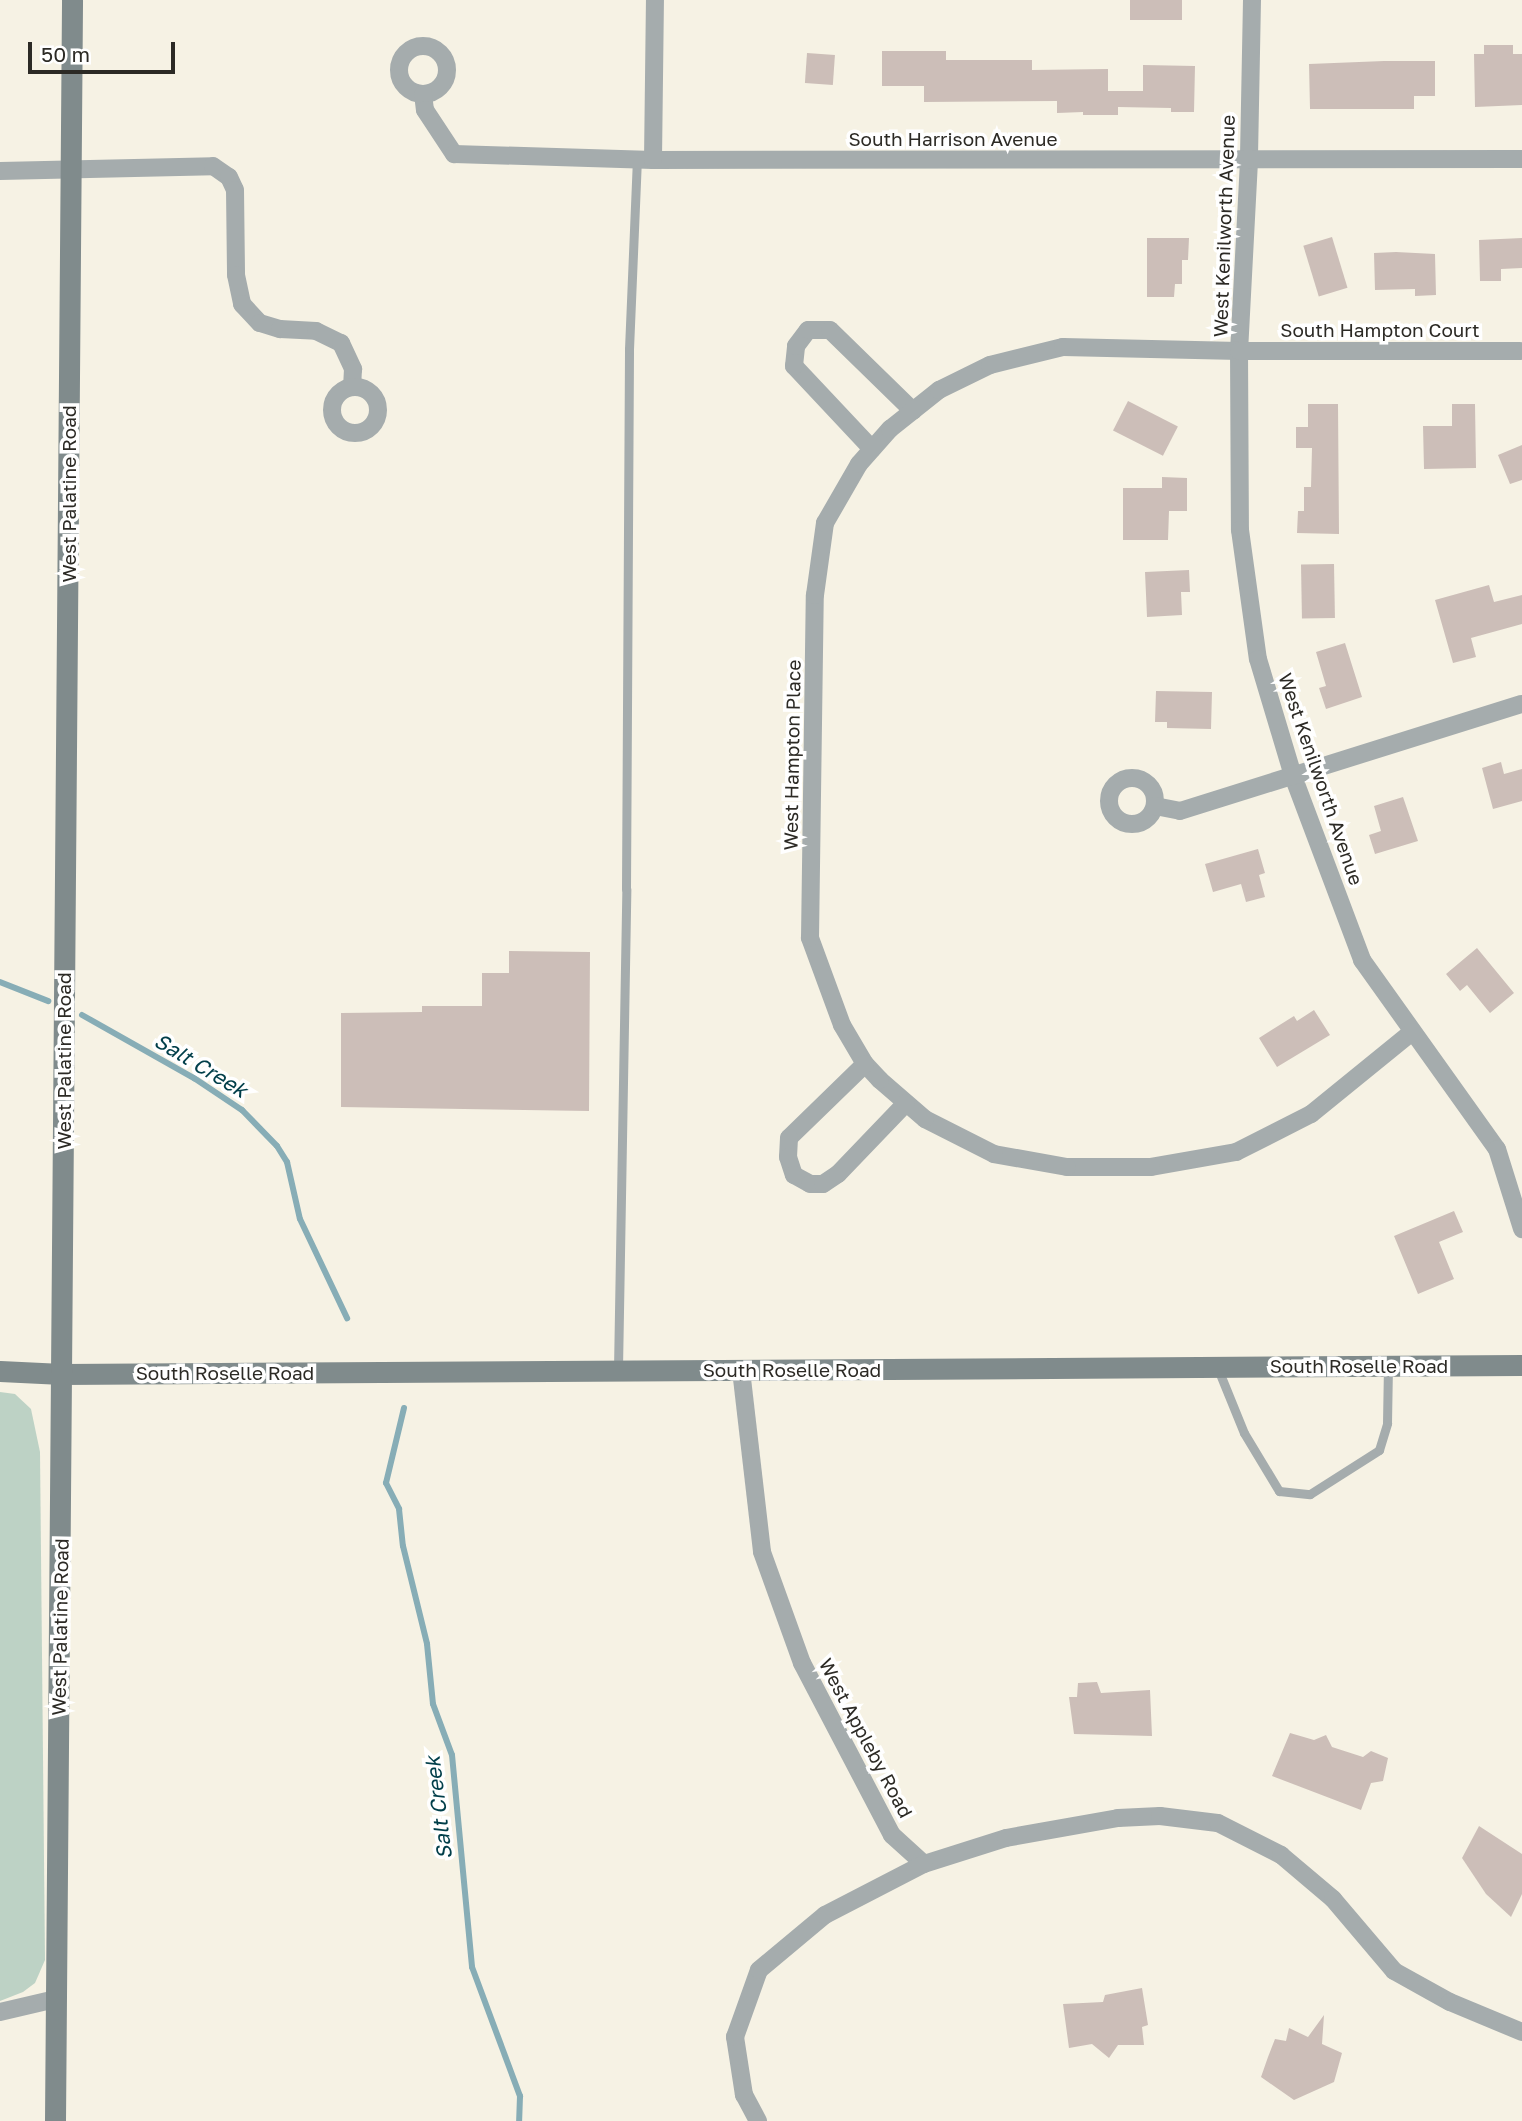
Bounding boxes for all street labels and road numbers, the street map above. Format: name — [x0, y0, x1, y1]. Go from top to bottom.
street label: West Kenilworth Avenue — [1209, 114, 1239, 338]
street label: South Harrison Avenue — [848, 128, 1058, 150]
street label: South Hampton Court — [1280, 319, 1480, 341]
street label: West Palatine Road — [58, 405, 80, 583]
street label: West Hampton Place — [779, 659, 805, 851]
street label: West Kenilworth Avenue — [1274, 670, 1368, 888]
street label: West Palatine Road — [53, 972, 75, 1150]
street label: South Roselle Road — [1270, 1355, 1448, 1377]
street label: South Roselle Road — [703, 1359, 881, 1381]
street label: South Roselle Road — [136, 1362, 314, 1384]
street label: West Palatine Road — [47, 1538, 73, 1716]
street label: West Appleby Road — [814, 1654, 918, 1822]

